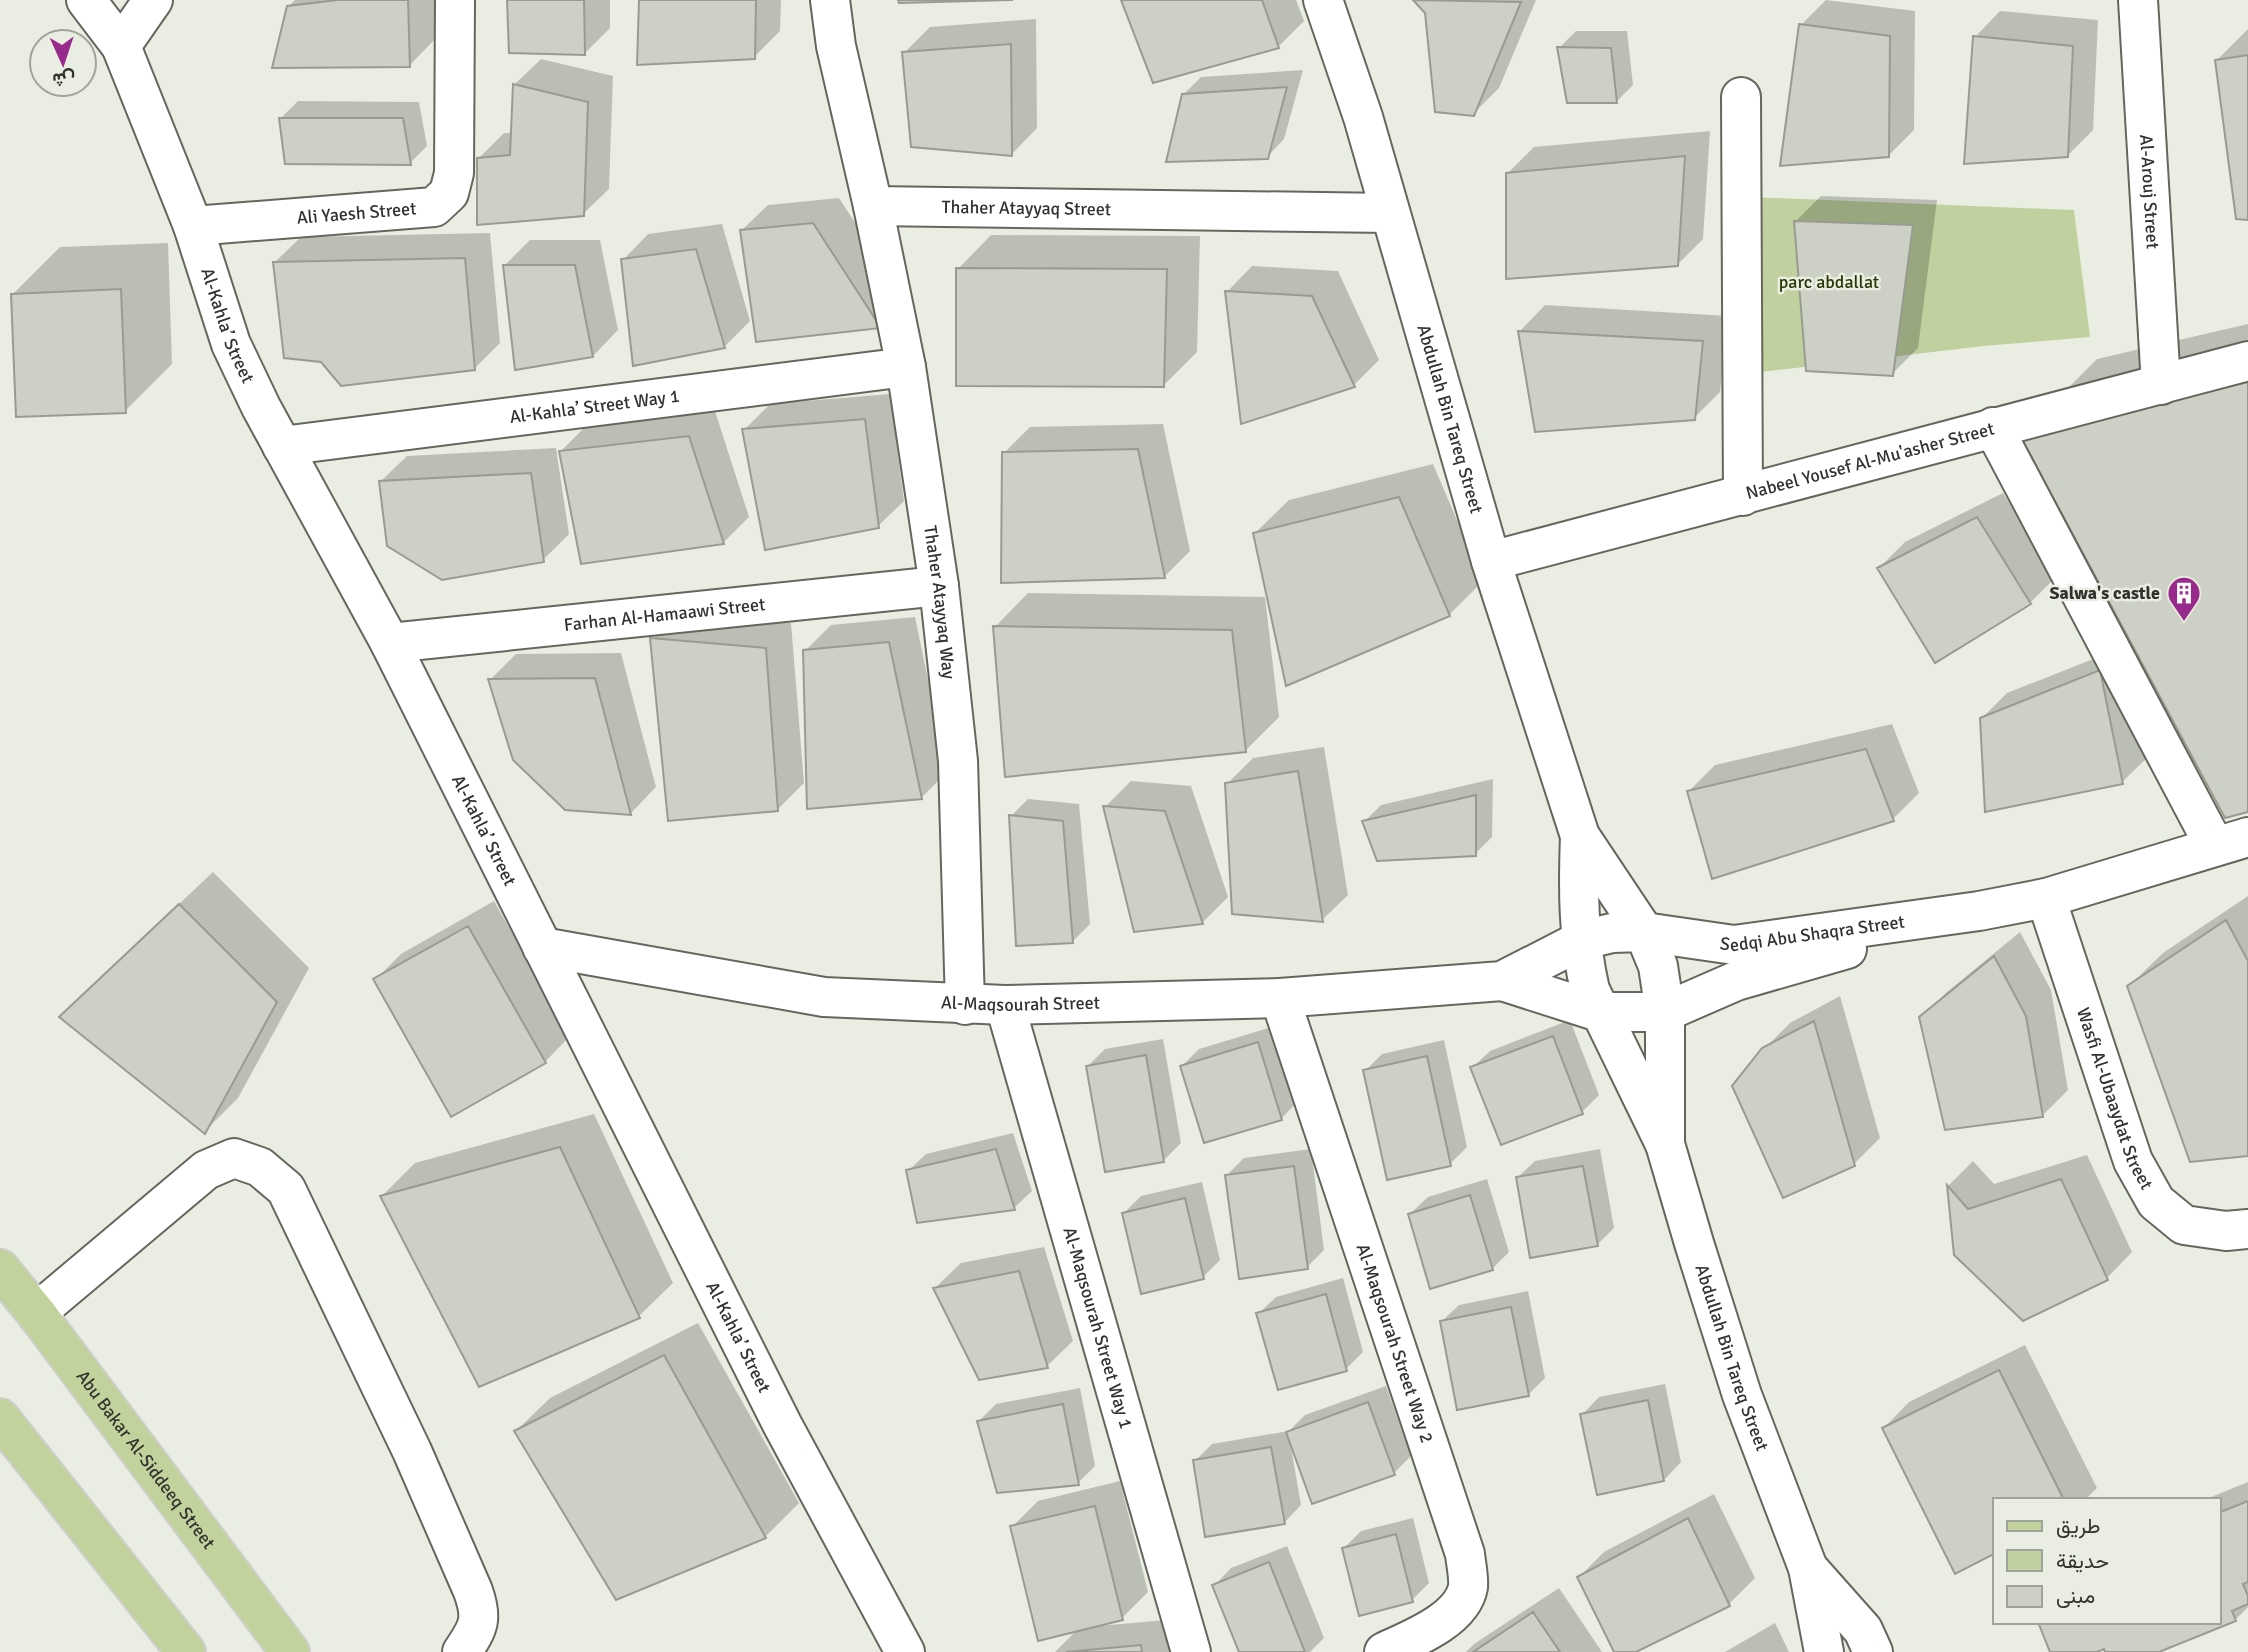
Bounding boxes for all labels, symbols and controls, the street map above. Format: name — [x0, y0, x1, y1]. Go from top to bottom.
north arrow — [28, 28, 98, 98]
text: ش — [52, 66, 76, 92]
street label: Al-Arouj Street — [2135, 134, 2164, 250]
street label: Thaher Atayyaq Street — [942, 196, 1111, 220]
street label: Ali Yaesh Street — [296, 197, 417, 229]
street label: Al-Kahla’ Street — [196, 265, 259, 387]
park label: parc abdallat — [1779, 271, 1879, 293]
street label: Abdullah Bin Tareq Street — [1412, 322, 1488, 516]
street label: Al-Kahla’ Street Way 1 — [508, 385, 681, 428]
street label: Nabeel Yousef Al-Mu'asher Street — [1743, 418, 1997, 504]
street label: Thaher Atayyaq Way — [919, 524, 960, 681]
building icon: Salwa's castle — [2165, 574, 2203, 623]
place label: Salwa's castle — [2049, 582, 2160, 604]
street label: Farhan Al-Hamaawi Street — [563, 593, 766, 636]
street label: Al-Kahla’ Street — [447, 771, 521, 889]
street label: Sedqi Abu Shaqra Street — [1718, 910, 1906, 956]
street label: Al-Maqsourah Street — [941, 991, 1100, 1016]
street label: Wasfi Al-Ubaaydat Street — [2072, 1005, 2158, 1193]
street label: Al-Maqsourah Street Way 1 — [1058, 1225, 1137, 1431]
street label: Al-Maqsourah Street Way 2 — [1352, 1241, 1438, 1446]
street label: Abdullah Bin Tareq Street — [1690, 1262, 1773, 1454]
street label: Al-Kahla’ Street — [701, 1278, 775, 1396]
street label: Abu Bakar Al-Siddeeq Street — [72, 1366, 220, 1553]
legend — [1993, 1498, 2220, 1624]
text: طريق — [2056, 1513, 2101, 1539]
text: حديقة — [2056, 1548, 2109, 1574]
text: مبنى — [2056, 1583, 2095, 1609]

